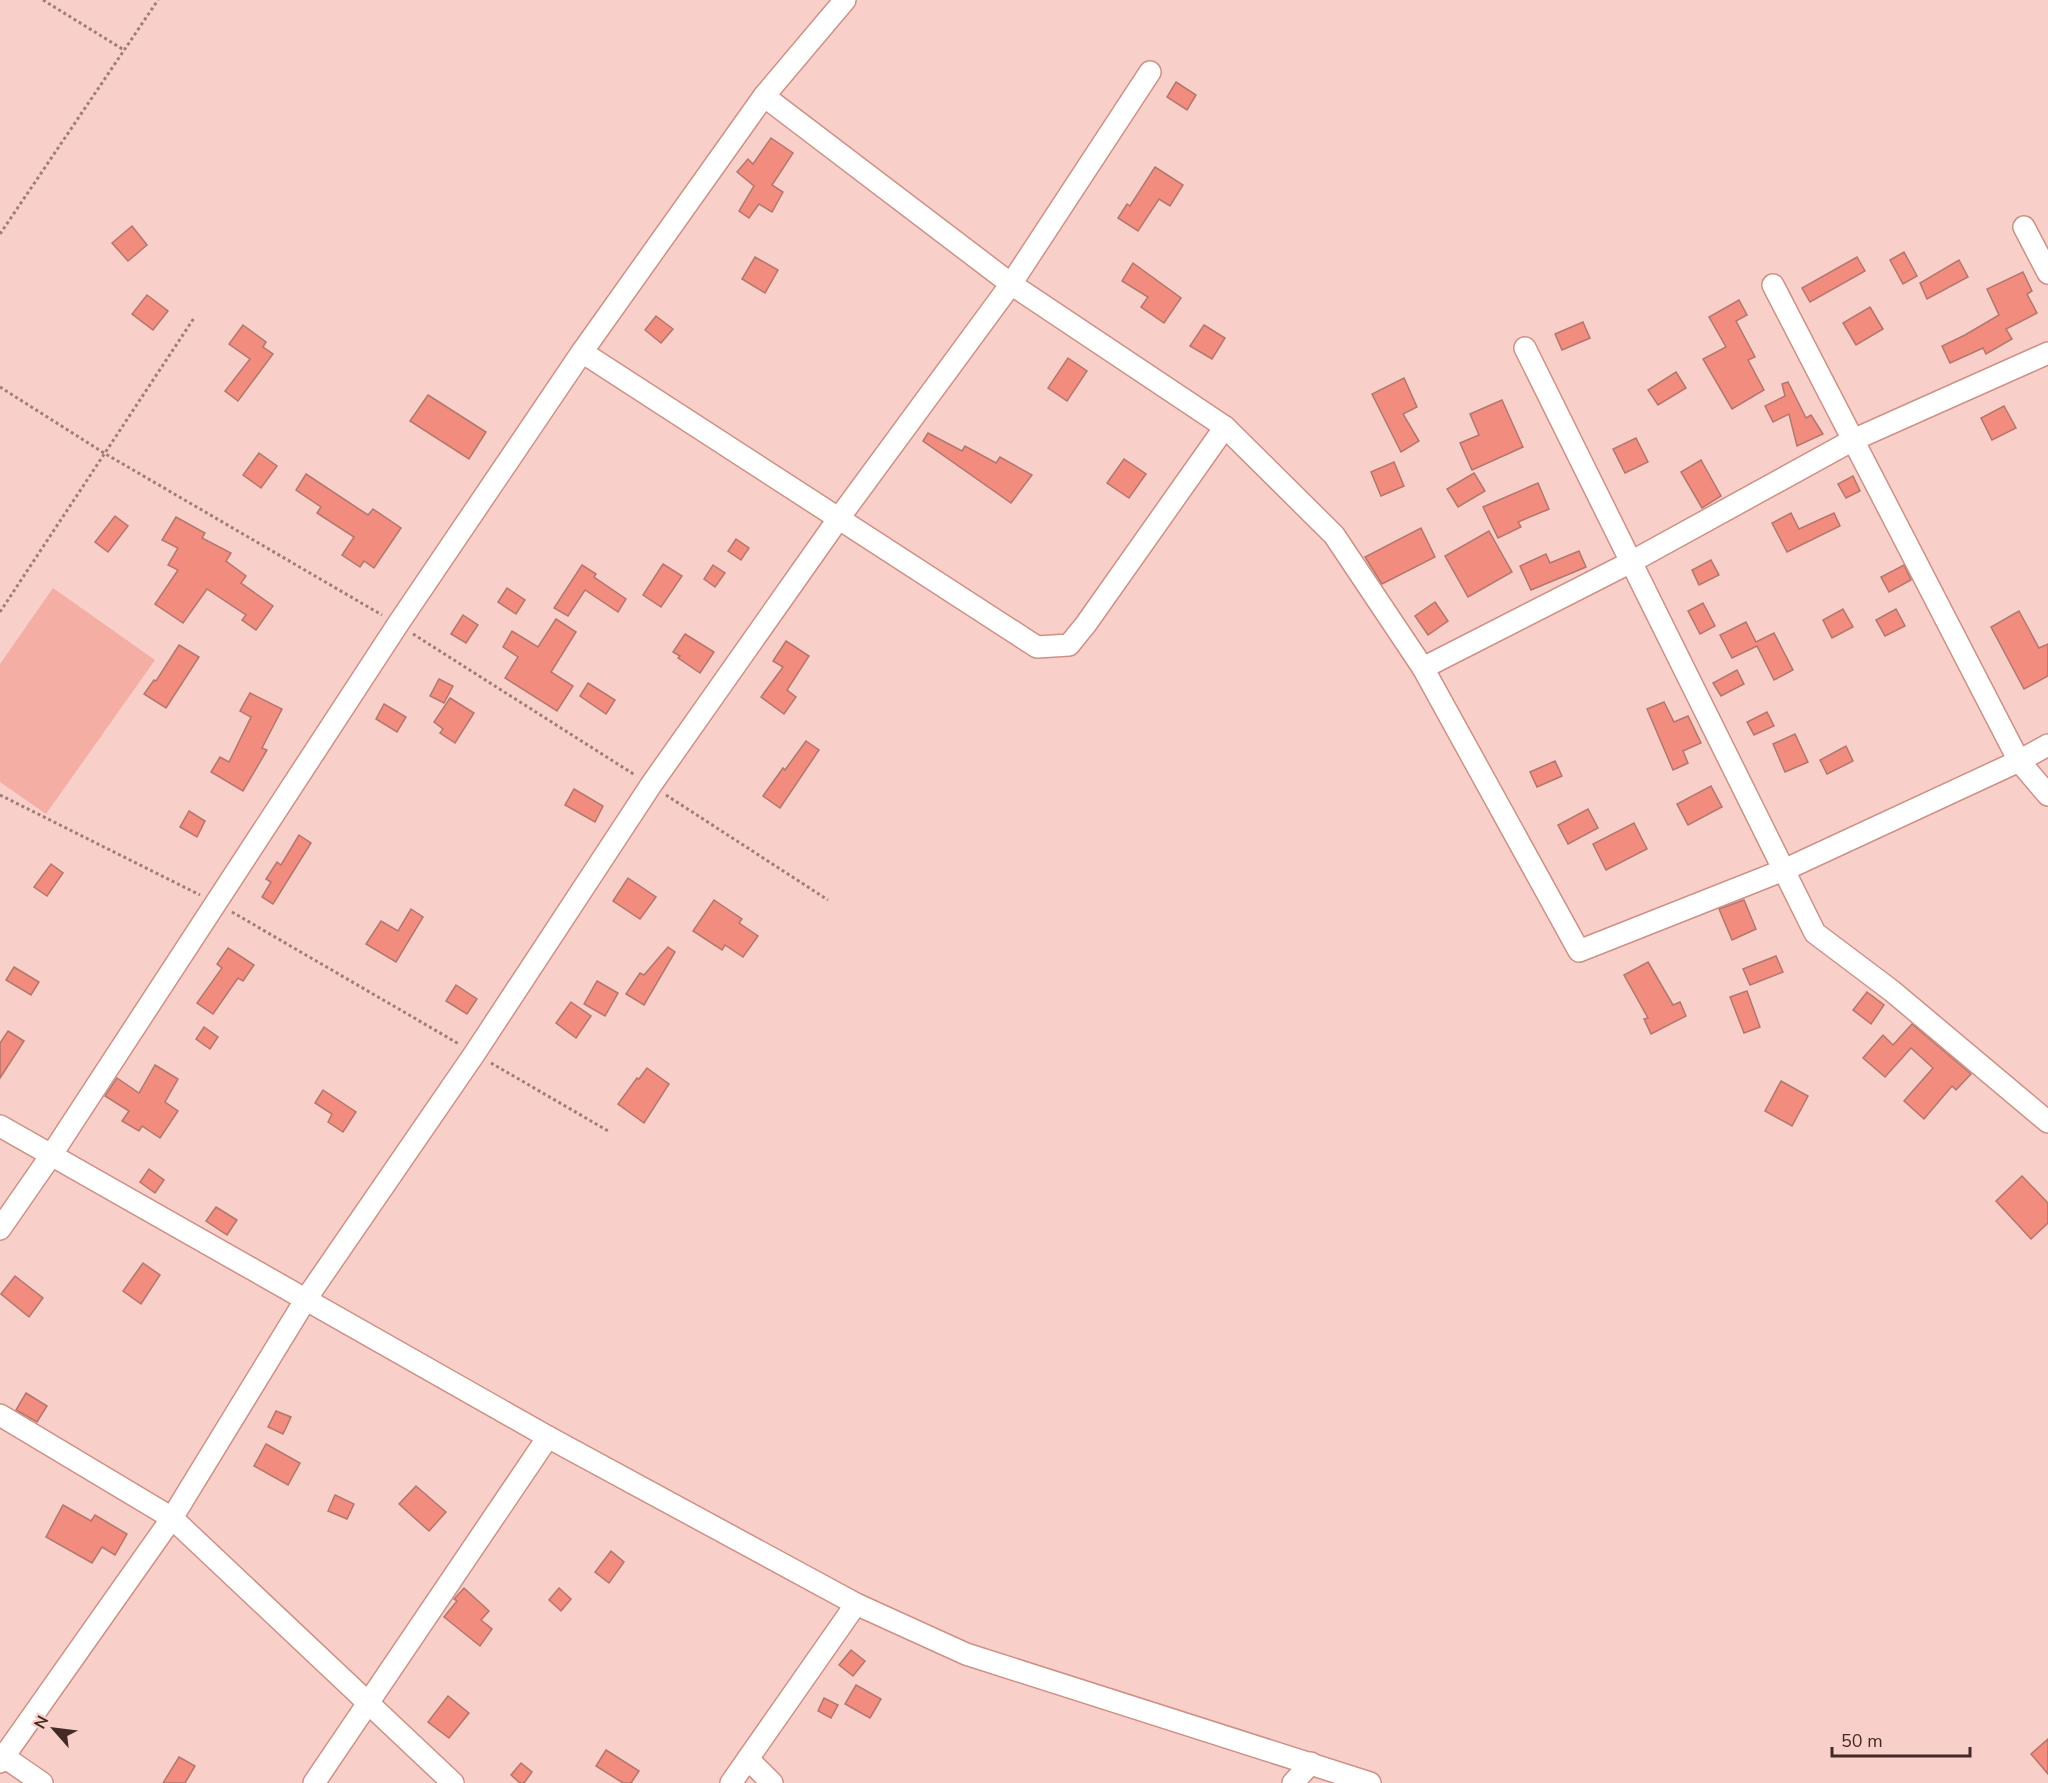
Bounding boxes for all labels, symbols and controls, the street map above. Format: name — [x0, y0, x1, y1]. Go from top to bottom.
north arrow — [24, 1699, 84, 1759]
text: N — [29, 1712, 54, 1733]
scale bar — [1832, 1720, 1970, 1758]
text: 50 m — [1841, 1729, 1883, 1753]

